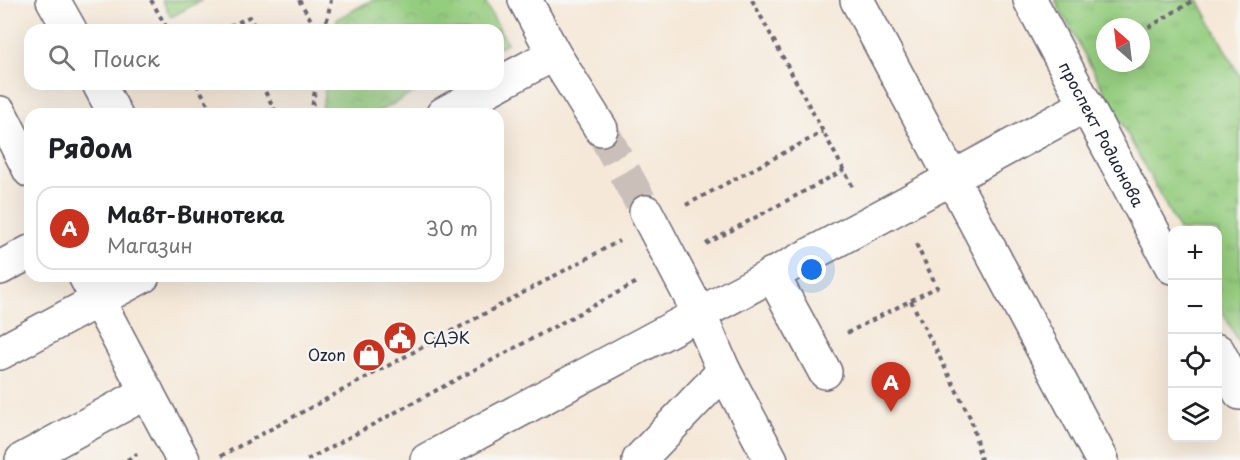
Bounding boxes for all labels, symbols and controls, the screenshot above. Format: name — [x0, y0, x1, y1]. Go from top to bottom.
north arrow — [1096, 18, 1150, 72]
search box — [24, 24, 504, 90]
icon: search — [45, 41, 78, 74]
text: Поиск — [93, 41, 160, 74]
street label: проспект Родионова — [1054, 57, 1151, 211]
text: Рядом — [48, 128, 133, 167]
text: Мавт-Винотека — [107, 197, 285, 230]
text: A — [62, 213, 77, 243]
text: 30 m — [425, 213, 478, 243]
map controls — [1168, 226, 1222, 442]
button: + — [1168, 226, 1222, 280]
text: Магазин — [107, 230, 193, 260]
your location — [797, 255, 826, 284]
button: − — [1168, 280, 1222, 334]
public building icon: СДЭК — [382, 320, 418, 356]
place label: СДЭК — [423, 325, 470, 349]
button: locate — [1168, 334, 1222, 388]
shop icon: Ozon — [351, 337, 387, 373]
place label: Ozon — [308, 342, 346, 366]
pin: A — [872, 362, 910, 412]
button: layers — [1168, 388, 1222, 442]

